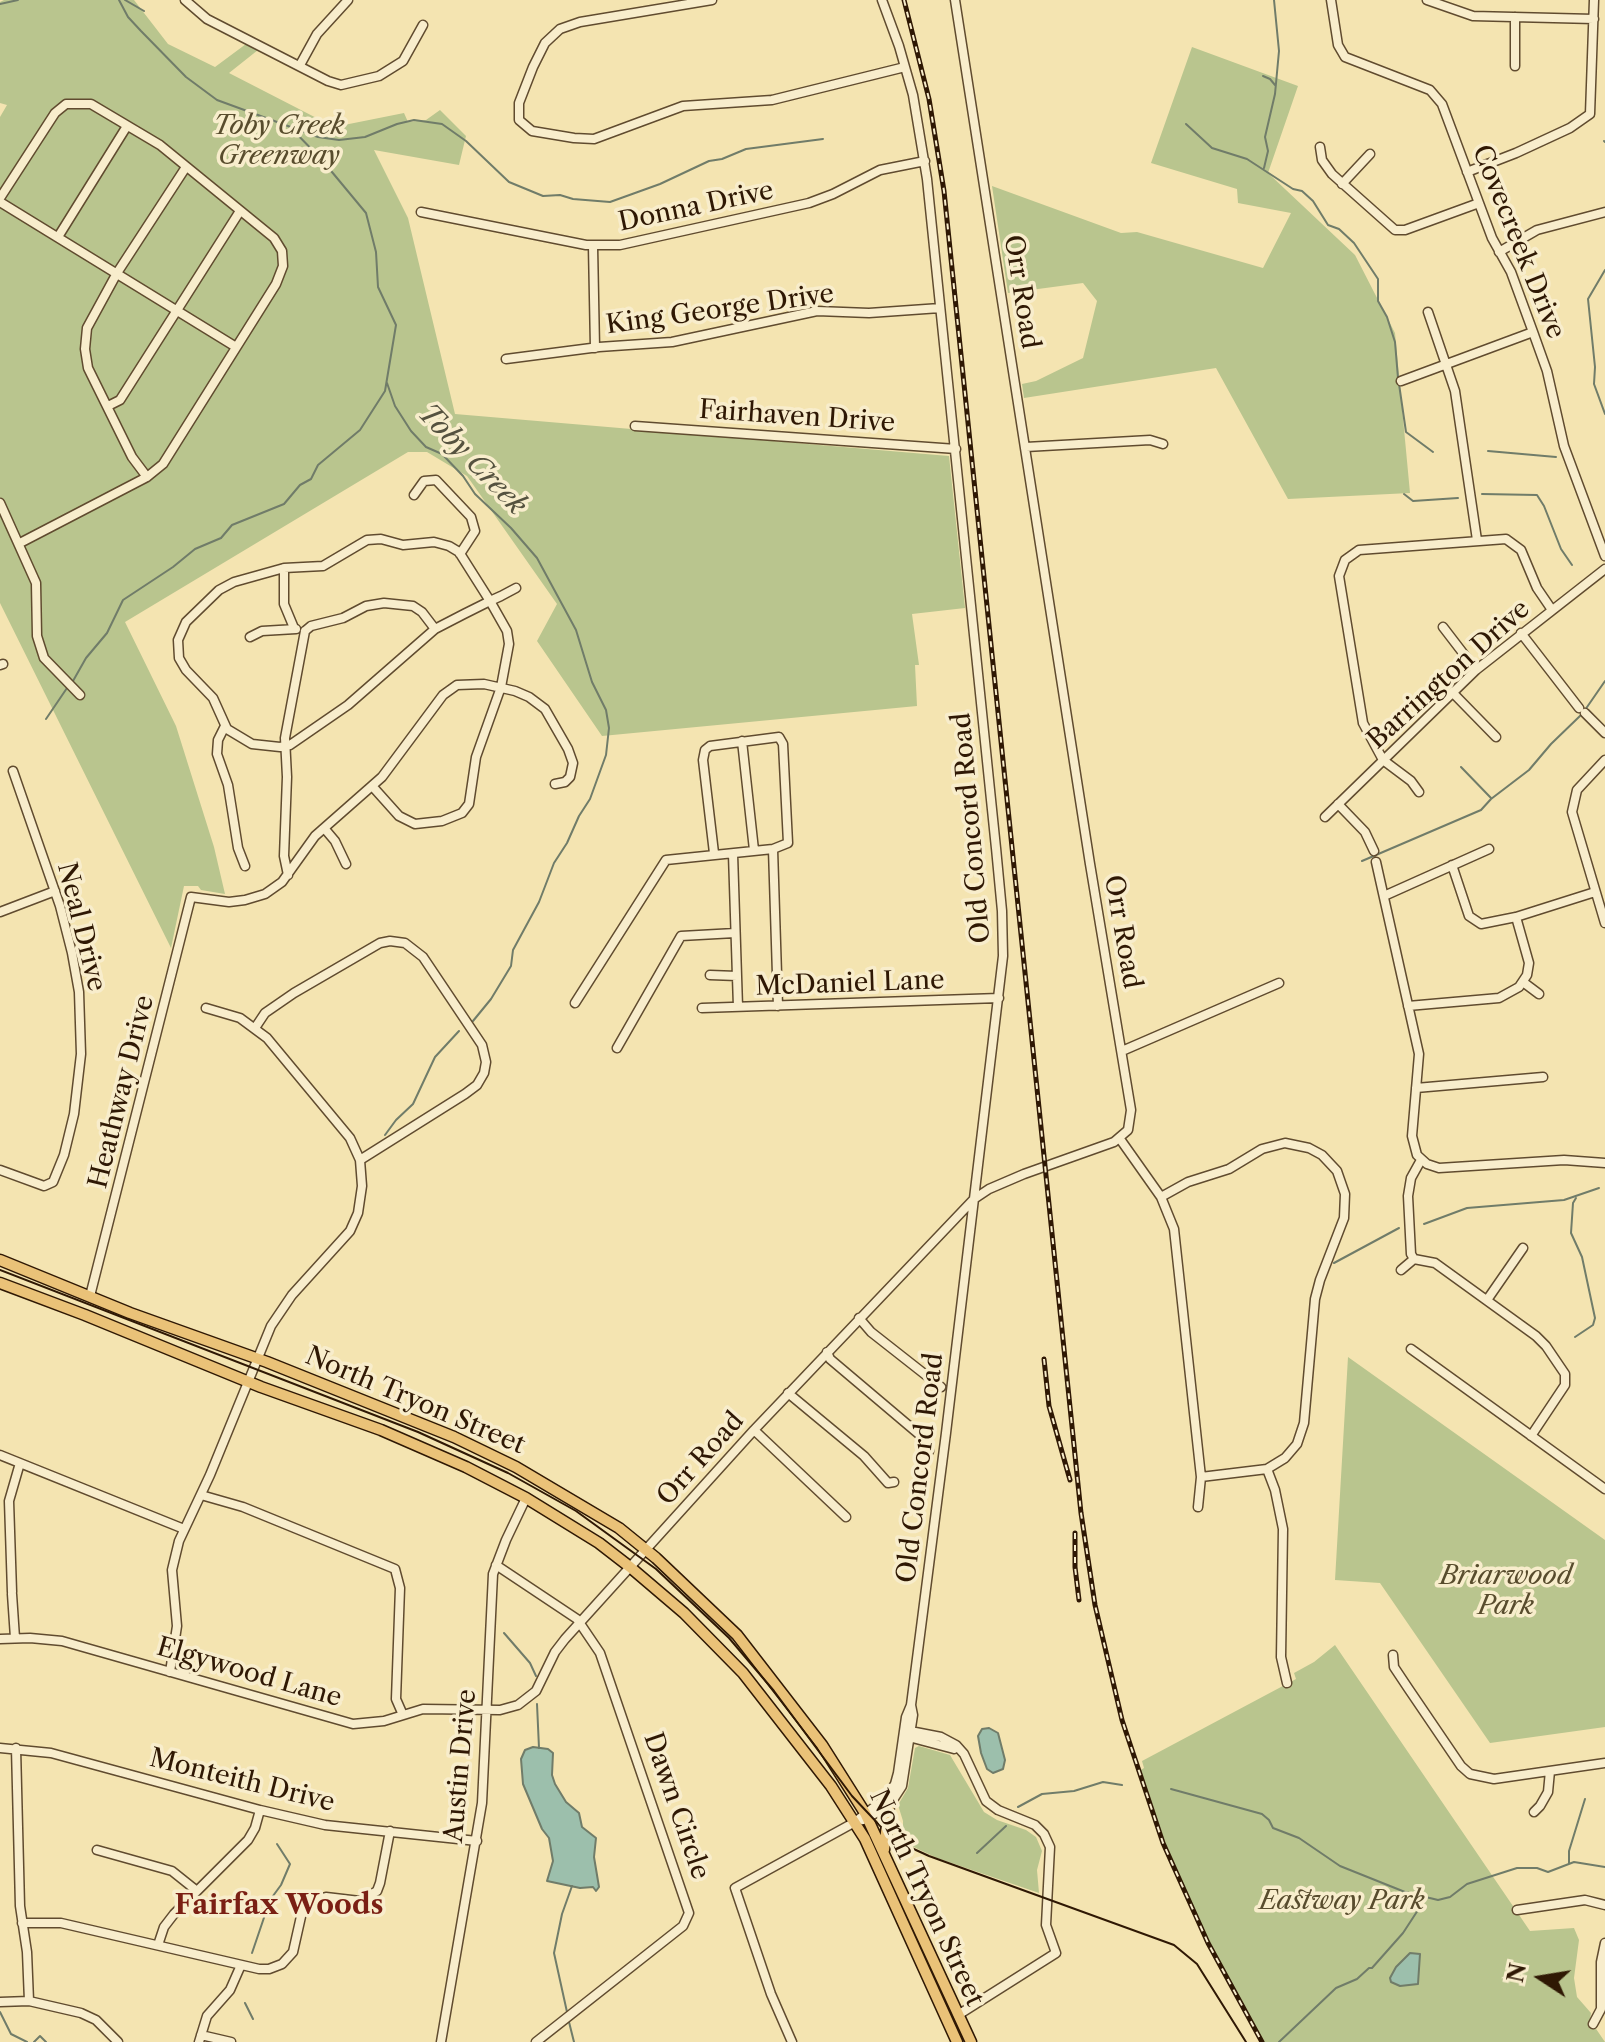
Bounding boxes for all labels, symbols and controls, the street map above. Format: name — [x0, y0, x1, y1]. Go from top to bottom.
park label: Toby Creek Greenway — [213, 110, 345, 172]
street label: Covecreek Drive — [1465, 141, 1571, 343]
street label: Donna Drive — [616, 175, 776, 239]
street label: Orr Road — [997, 233, 1045, 351]
street label: King George Drive — [604, 279, 836, 341]
street label: Fairhaven Drive — [698, 395, 896, 439]
water label: Toby Creek — [411, 397, 533, 523]
street label: Barrington Drive — [1361, 594, 1537, 756]
street label: Old Concord Road — [946, 711, 998, 945]
street label: Neal Drive — [50, 860, 112, 994]
street label: Orr Road — [1097, 873, 1147, 991]
street label: McDaniel Lane — [755, 965, 945, 1003]
street label: Heathway Drive — [83, 992, 161, 1192]
street label: North Tryon Street — [300, 1341, 530, 1461]
street label: Old Concord Road — [891, 1351, 951, 1585]
street label: Orr Road — [651, 1406, 751, 1512]
park label: Briarwood Park — [1440, 1560, 1572, 1622]
street label: Elgywood Lane — [153, 1632, 345, 1714]
street label: Austin Drive — [439, 1688, 483, 1844]
street label: Dawn Circle — [636, 1728, 716, 1884]
street label: Monteith Drive — [146, 1743, 338, 1819]
street label: North Tryon Street — [862, 1785, 990, 2011]
park label: Eastway Park — [1259, 1885, 1425, 1917]
district label: Fairfax Woods — [174, 1889, 384, 1923]
north arrow — [1501, 1938, 1581, 2018]
text: N — [1502, 1961, 1532, 1985]

